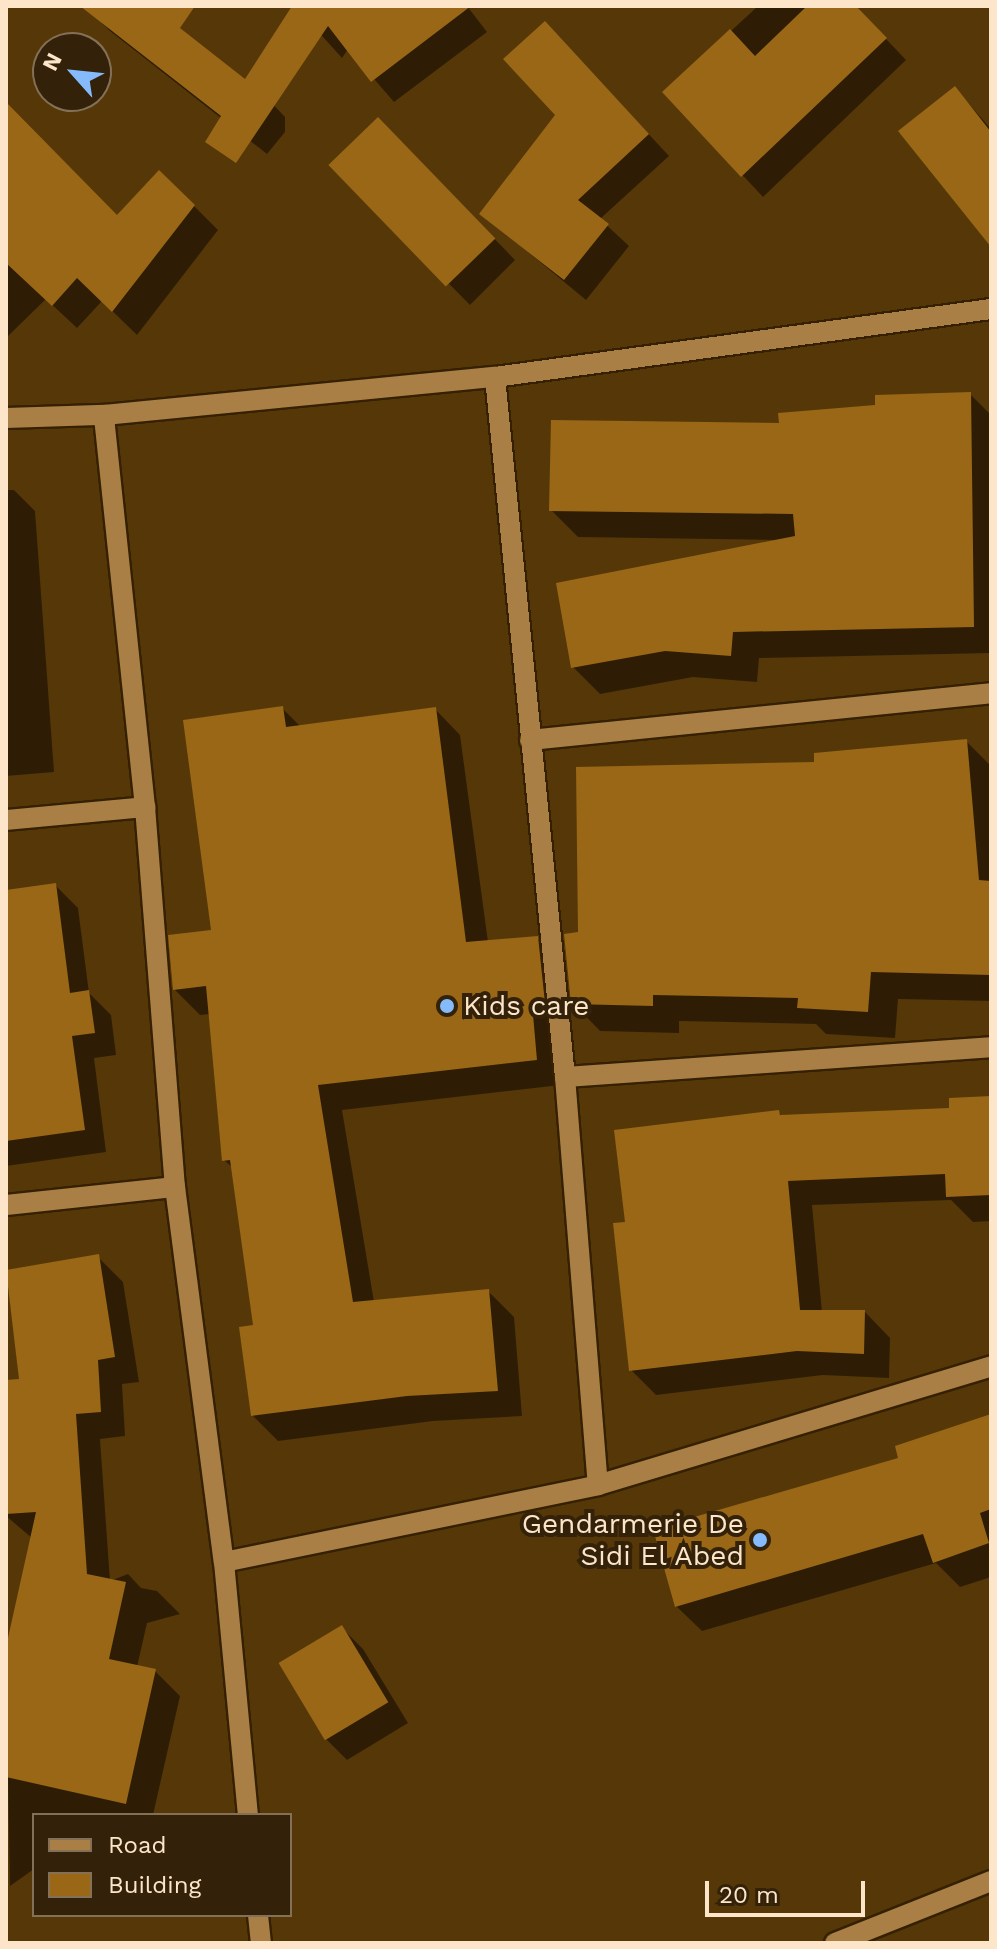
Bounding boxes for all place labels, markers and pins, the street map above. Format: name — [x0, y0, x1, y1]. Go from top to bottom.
place label: Kids care — [463, 989, 589, 1023]
marker: Kids care — [438, 997, 456, 1015]
place label: Gendarmerie De Sidi El Abed — [522, 1507, 744, 1573]
marker: Gendarmerie De Sidi El Abed — [751, 1531, 769, 1549]

